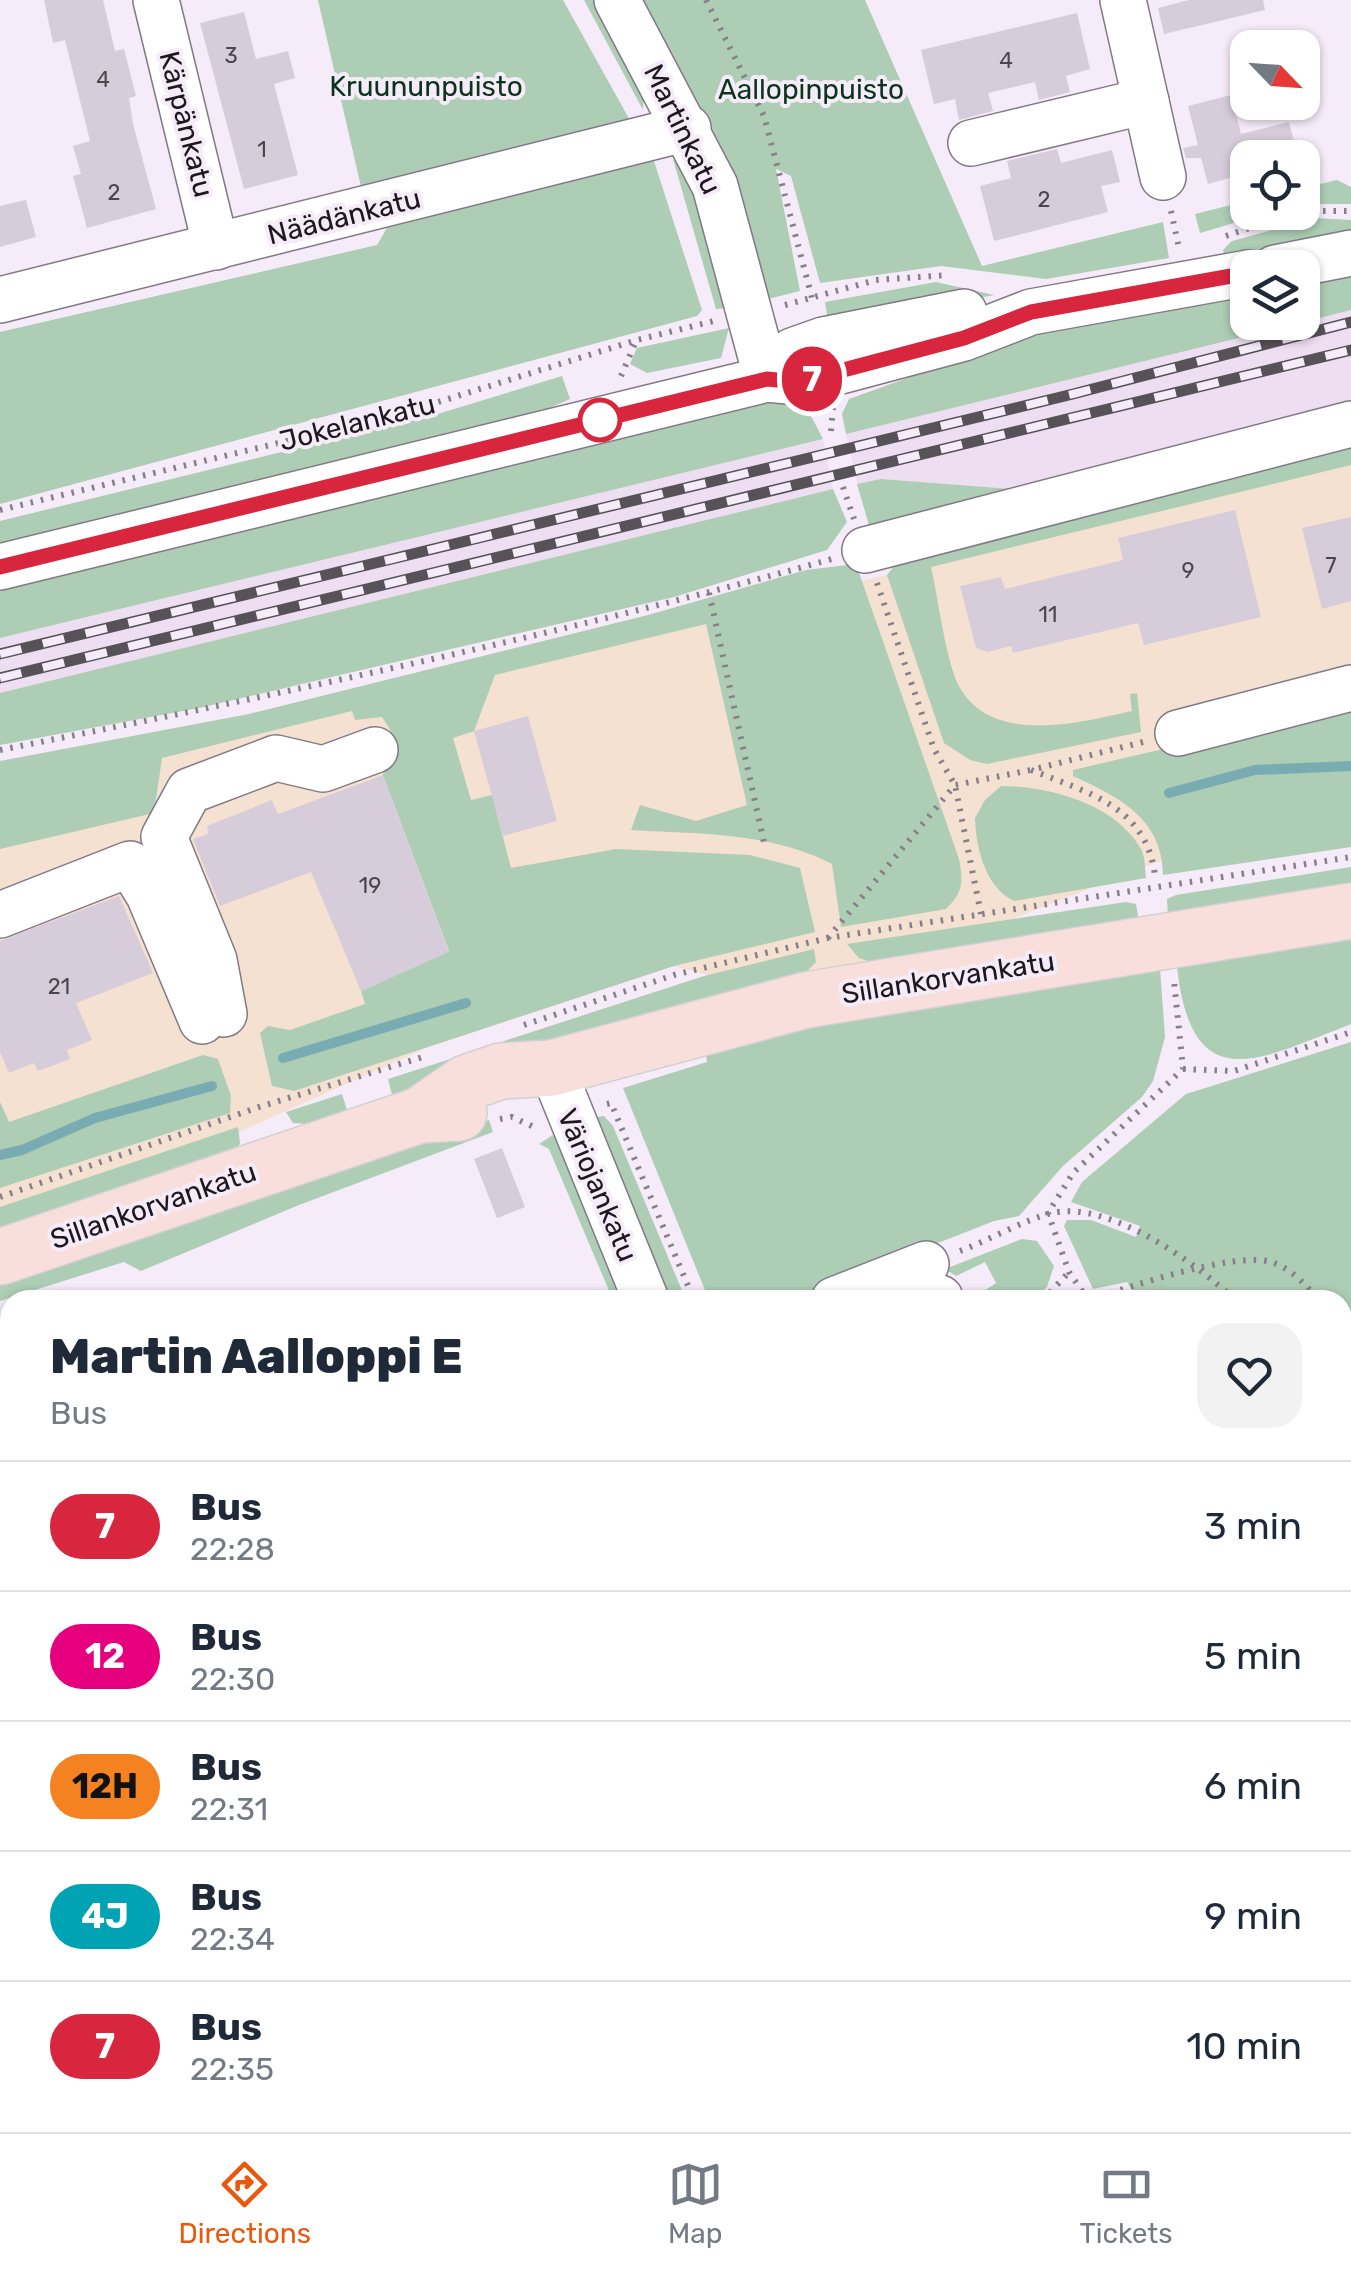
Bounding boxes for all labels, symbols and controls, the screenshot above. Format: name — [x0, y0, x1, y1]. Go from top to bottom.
north arrow — [1230, 30, 1320, 120]
map controls — [1230, 30, 1320, 340]
house number: 3 — [224, 42, 238, 69]
house number: 4 — [999, 47, 1013, 74]
street label: Kärpänkatu — [152, 48, 221, 200]
street label: Martinkatu — [637, 59, 728, 200]
house number: 4 — [96, 66, 110, 93]
park label: Kruununpuisto — [329, 70, 523, 103]
park label: Aallopinpuisto — [718, 73, 904, 106]
house number: 1 — [257, 136, 267, 163]
button: locate — [1230, 140, 1320, 230]
house number: 2 — [108, 179, 120, 206]
street label: Näädänkatu — [264, 182, 424, 251]
house number: 2 — [1038, 186, 1050, 213]
button: layers — [1230, 250, 1320, 340]
line badge: 7 — [780, 346, 844, 412]
text: 7 — [802, 358, 822, 400]
street label: Jokelankatu — [276, 387, 439, 458]
unlabelled marker — [579, 399, 621, 441]
house number: 7 — [1325, 552, 1337, 579]
house number: 9 — [1181, 557, 1195, 584]
house number: 11 — [1039, 601, 1057, 628]
house number: 19 — [359, 872, 381, 899]
street label: Sillankorvankatu — [839, 944, 1057, 1011]
house number: 21 — [48, 973, 70, 1000]
street label: Väriojankatu — [551, 1104, 644, 1266]
street label: Sillankorvankatu — [46, 1155, 260, 1256]
button: heart — [1197, 1323, 1302, 1428]
text: Martin Aalloppi E — [50, 1328, 463, 1385]
text: Bus — [50, 1394, 107, 1432]
text: Bus — [190, 1484, 262, 1530]
text: 3 min — [1204, 1503, 1302, 1549]
text: 7 — [95, 1505, 115, 1547]
text: 22:28 — [190, 1530, 275, 1568]
text: Bus — [190, 1614, 262, 1660]
text: 5 min — [1204, 1633, 1302, 1679]
text: 12 — [85, 1635, 125, 1677]
text: 22:30 — [190, 1660, 275, 1698]
text: Bus — [190, 1744, 262, 1790]
text: 6 min — [1204, 1763, 1302, 1809]
text: 12H — [72, 1765, 138, 1807]
text: 22:31 — [190, 1790, 268, 1828]
text: Bus — [190, 1874, 262, 1920]
text: 9 min — [1204, 1893, 1302, 1939]
text: 4J — [81, 1895, 129, 1937]
text: 22:34 — [190, 1920, 275, 1958]
text: Bus — [190, 2004, 262, 2050]
text: 10 min — [1186, 2023, 1302, 2069]
text: 7 — [95, 2025, 115, 2067]
text: 22:35 — [190, 2050, 274, 2088]
tab: Directions — [178, 2157, 311, 2250]
tab: Map — [668, 2157, 723, 2250]
tab: Tickets — [1080, 2157, 1173, 2250]

